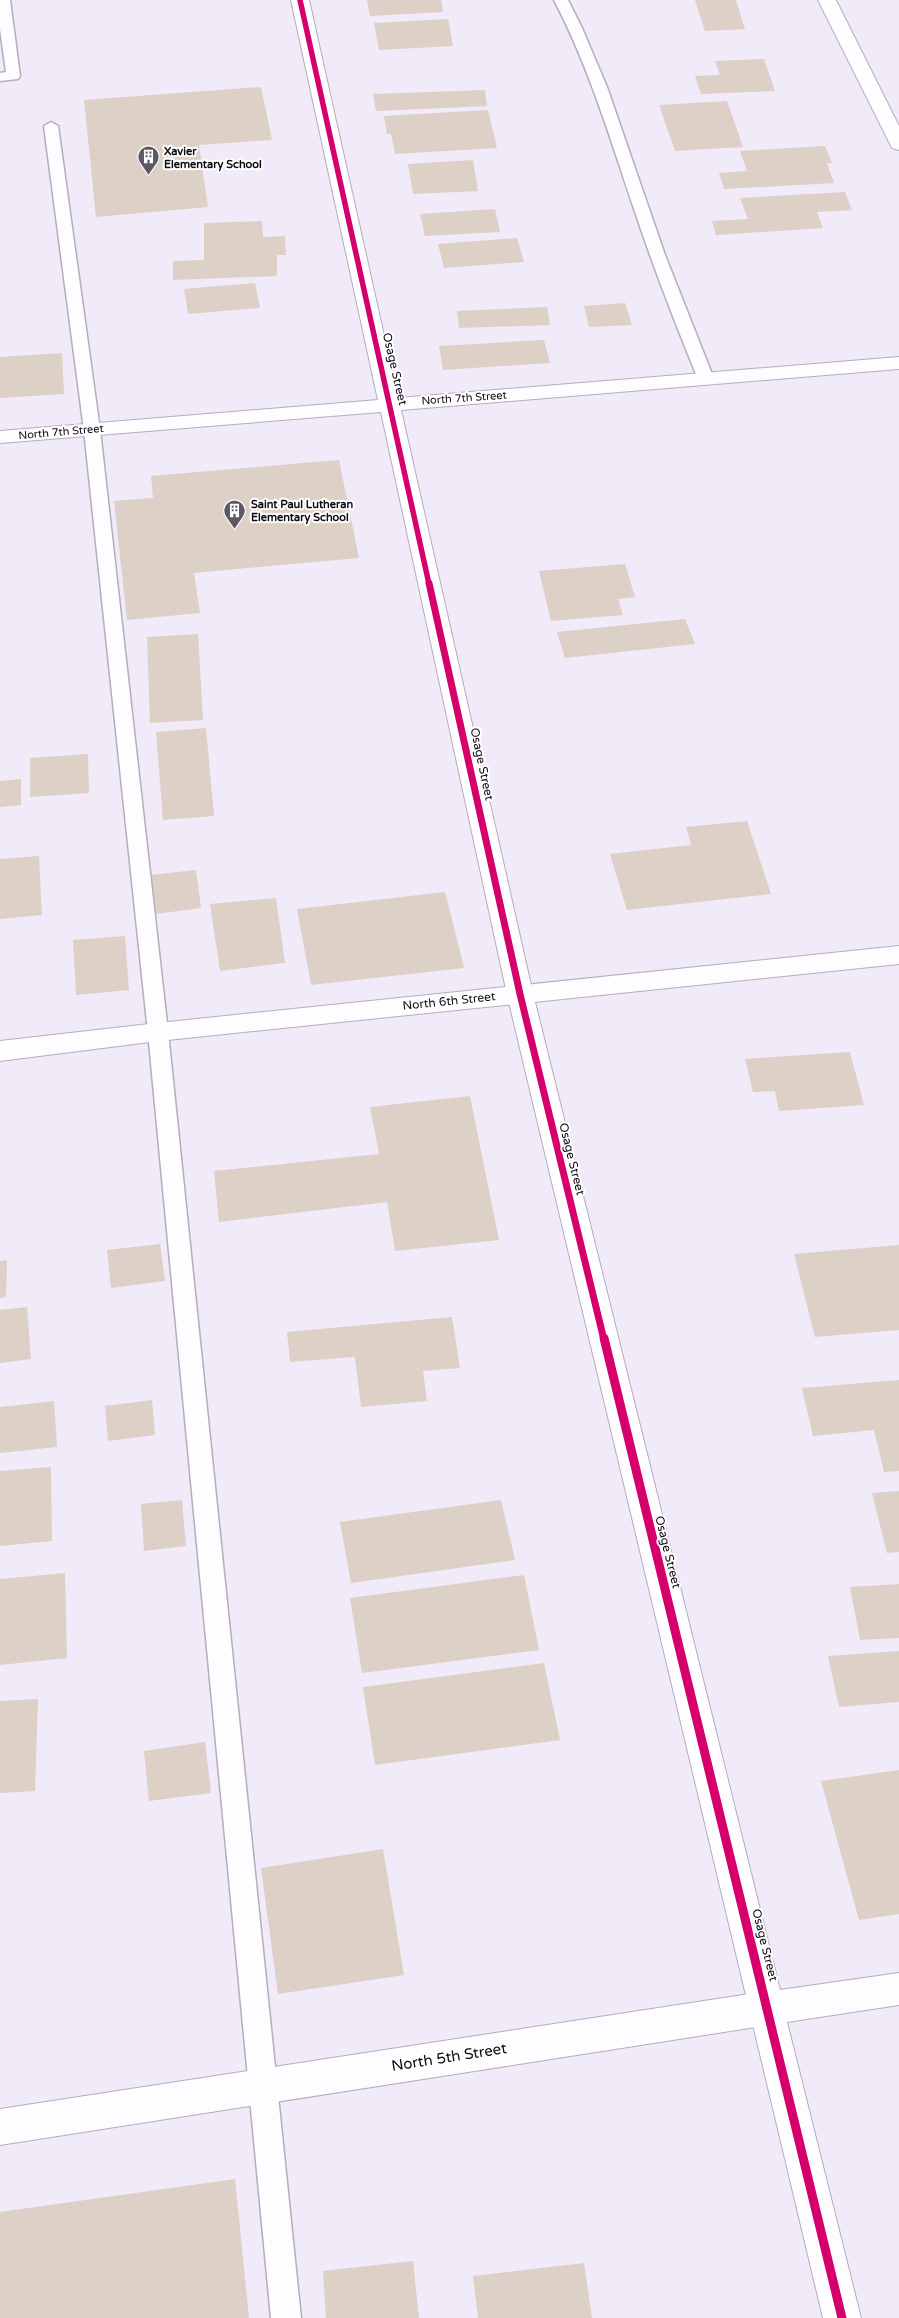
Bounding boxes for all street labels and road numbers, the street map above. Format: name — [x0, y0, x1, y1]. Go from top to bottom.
street label: Osage Street — [380, 331, 410, 407]
street label: North 7th Street — [421, 389, 507, 407]
street label: North 7th Street — [18, 422, 104, 442]
street label: Osage Street — [467, 726, 497, 802]
street label: North 6th Street — [402, 989, 496, 1013]
street label: Osage Street — [556, 1121, 588, 1197]
street label: Osage Street — [652, 1514, 684, 1590]
street label: Osage Street — [749, 1907, 781, 1983]
street label: North 5th Street — [390, 2039, 508, 2075]

